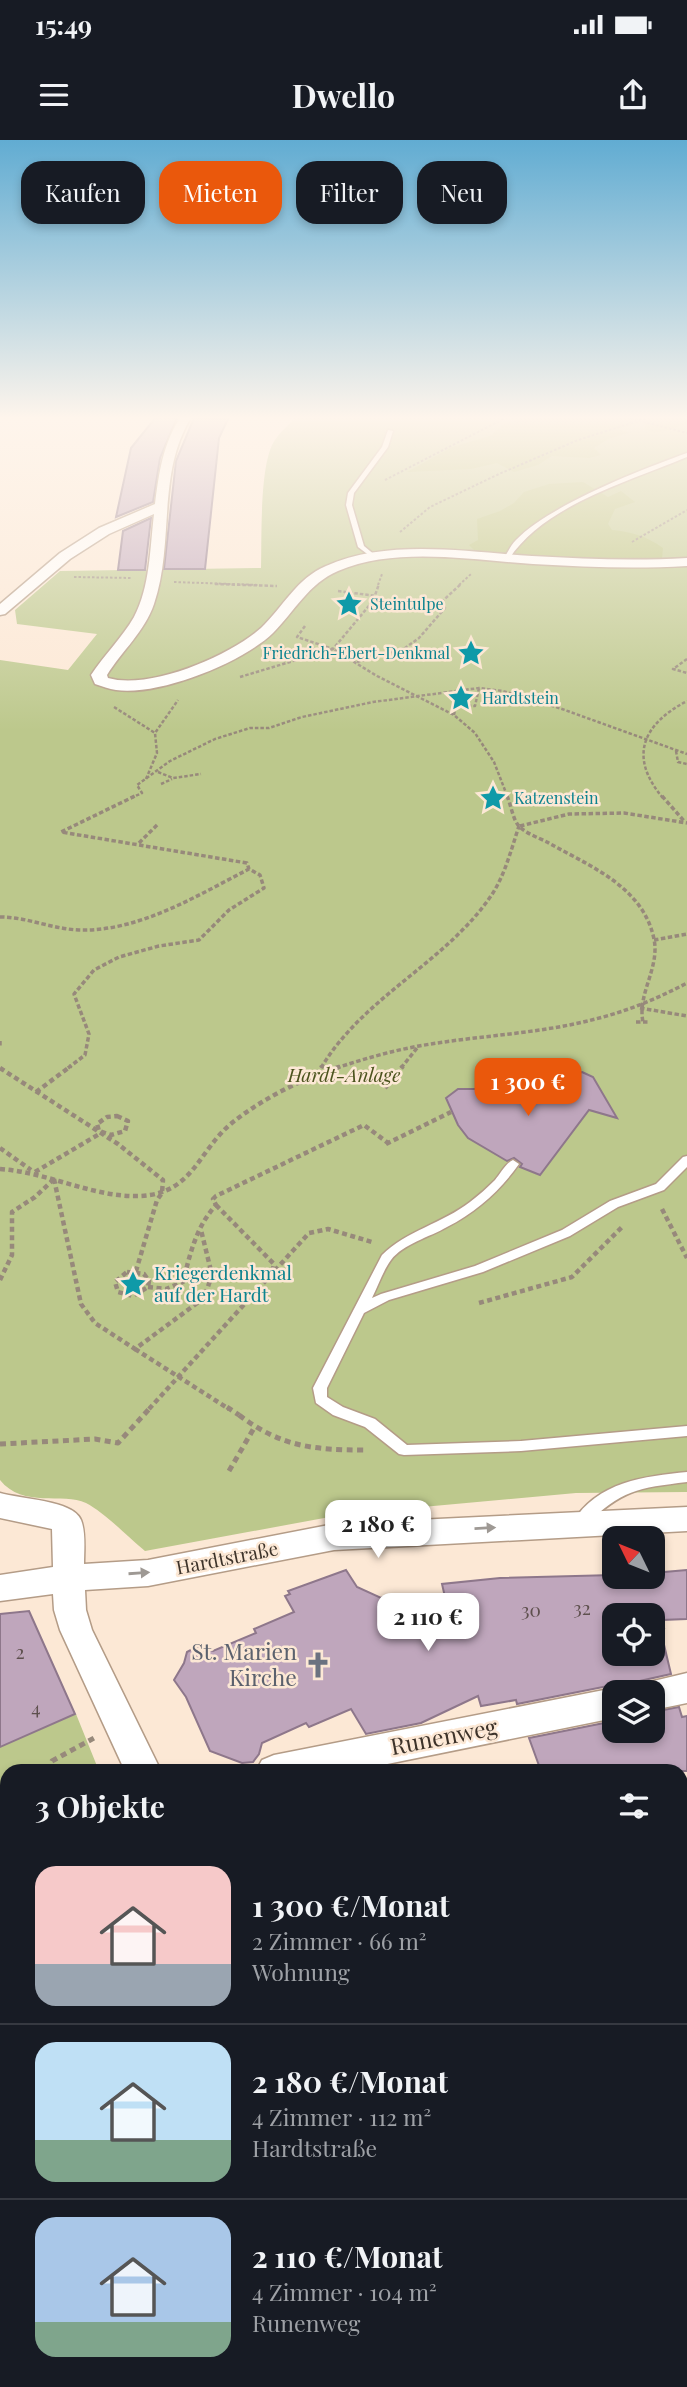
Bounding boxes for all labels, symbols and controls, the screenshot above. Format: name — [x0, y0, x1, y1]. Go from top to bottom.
text: 15:49 — [35, 7, 92, 42]
text: Dwello — [292, 73, 395, 116]
icon: menu — [35, 76, 73, 114]
icon: share — [614, 76, 652, 114]
chip: Kaufen — [21, 161, 145, 224]
chip: Mieten — [159, 161, 282, 224]
chip: Filter — [296, 161, 403, 224]
chip: Neu — [417, 161, 507, 224]
place icon: Steintulpe — [334, 589, 364, 619]
place label: Steintulpe — [370, 593, 444, 614]
place icon: Friedrich-Ebert-Denkmal — [456, 638, 486, 668]
place label: Friedrich-Ebert-Denkmal — [263, 642, 450, 663]
place icon: Hardtstein — [446, 683, 476, 713]
place label: Hardtstein — [482, 687, 559, 708]
place icon: Katzenstein — [478, 783, 508, 813]
place label: Katzenstein — [514, 787, 599, 808]
pin: 1 300 € — [463, 1058, 593, 1118]
park label: Hardt-Anlage — [287, 1061, 400, 1087]
text: 1 300 € — [491, 1065, 565, 1096]
place label: Kriegerdenkmal auf der Hardt — [154, 1259, 292, 1307]
place icon: Kriegerdenkmal auf der Hardt — [118, 1269, 148, 1299]
pin: 2 180 € — [313, 1500, 443, 1560]
text: 2 180 € — [341, 1507, 415, 1538]
one-way arrow — [474, 1522, 496, 1533]
north arrow — [602, 1526, 665, 1589]
map controls — [602, 1526, 665, 1743]
street label: Hardtstraße — [174, 1534, 280, 1580]
one-way arrow — [128, 1567, 150, 1578]
pin: 2 110 € — [363, 1594, 493, 1653]
house number: 32 — [573, 1594, 591, 1620]
house number: 30 — [521, 1596, 541, 1622]
text: 2 110 € — [393, 1600, 463, 1631]
button: locate — [602, 1603, 665, 1666]
place label: St. Marien Kirche — [191, 1635, 297, 1692]
house number: 2 — [15, 1638, 25, 1664]
church icon: St. Marien Kirche — [303, 1650, 333, 1680]
button: layers — [602, 1680, 665, 1743]
house number: 4 — [31, 1694, 41, 1720]
street label: Runenweg — [388, 1710, 500, 1761]
text: 3 Objekte — [35, 1786, 165, 1826]
icon: filters — [615, 1787, 653, 1825]
text: 1 300 €/Monat — [252, 1885, 450, 1925]
icon: home — [91, 1894, 175, 1978]
text: 2 Zimmer · 66 m² — [252, 1925, 427, 1956]
text: Wohnung — [252, 1956, 350, 1987]
text: 2 180 €/Monat — [252, 2061, 448, 2101]
icon: home — [91, 2070, 175, 2154]
text: 4 Zimmer · 112 m² — [252, 2101, 431, 2132]
text: Hardtstraße — [252, 2132, 377, 2163]
text: 2 110 €/Monat — [252, 2236, 443, 2276]
icon: home — [91, 2245, 175, 2329]
text: 4 Zimmer · 104 m² — [252, 2276, 437, 2307]
text: Runenweg — [252, 2307, 360, 2338]

